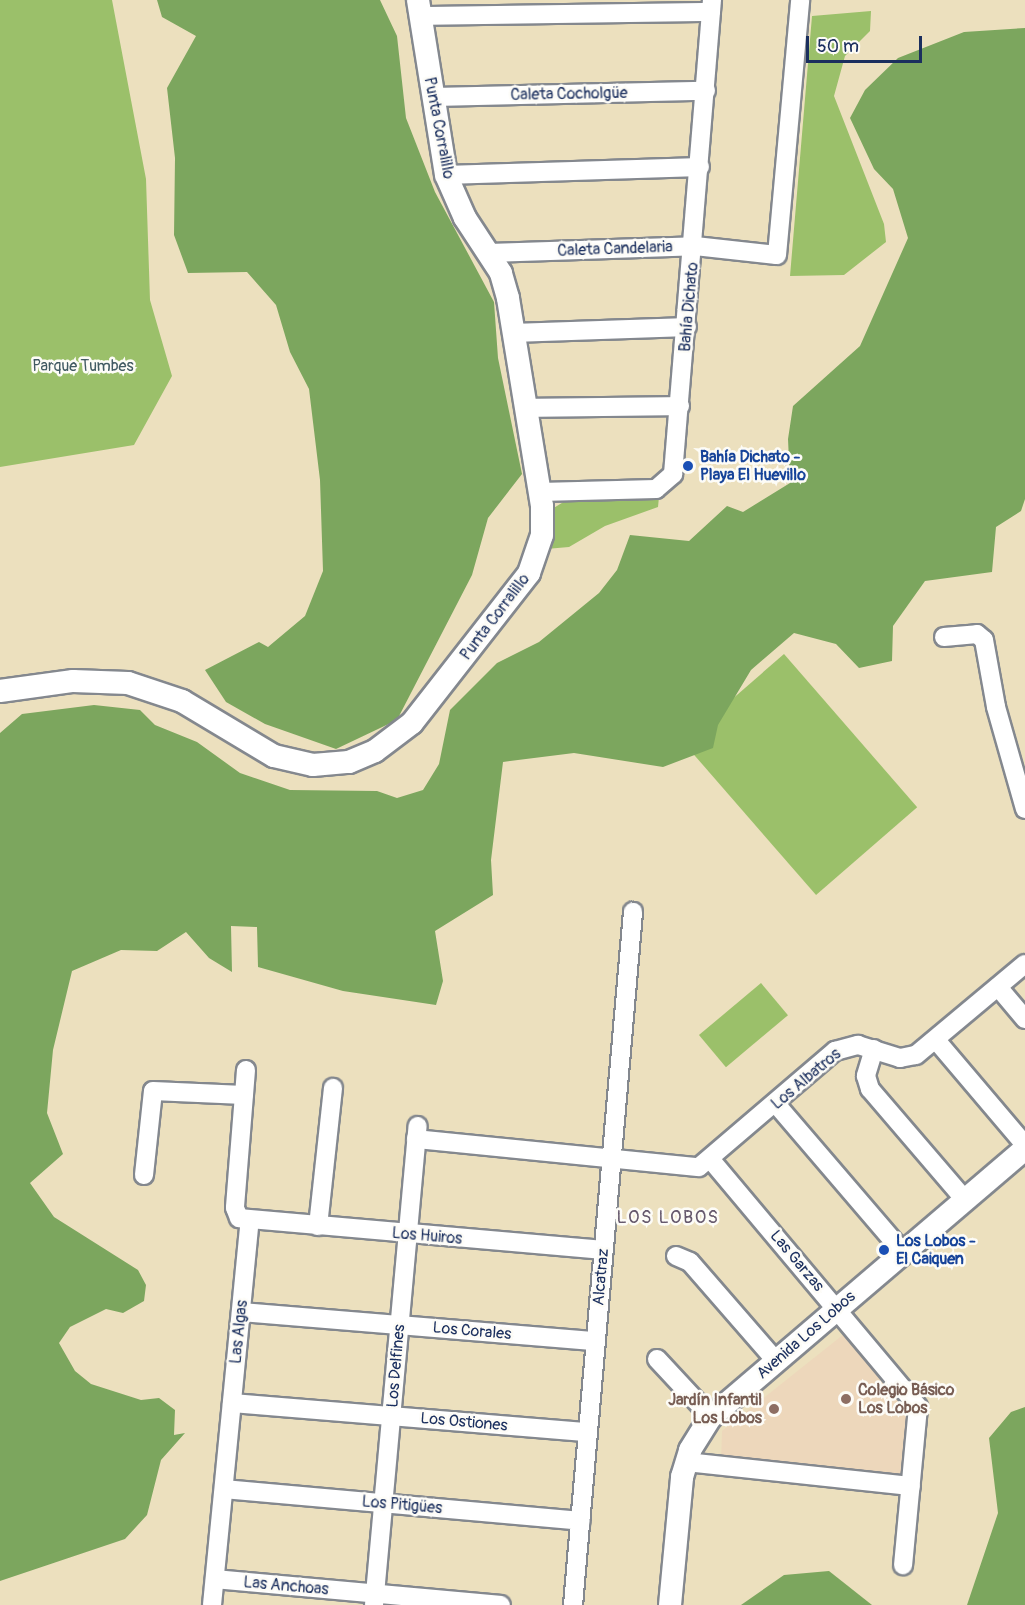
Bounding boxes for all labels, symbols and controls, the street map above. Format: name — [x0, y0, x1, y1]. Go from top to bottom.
scale bar — [809, 24, 924, 62]
text: 50 m — [817, 35, 859, 58]
street label: Punta Corralillo — [420, 75, 458, 181]
street label: Caleta Cocholgüe — [510, 83, 628, 105]
street label: Caleta Candelaria — [557, 237, 673, 261]
street label: Bahía Dichato — [676, 261, 702, 353]
park label: Parque Tumbes — [32, 356, 134, 376]
place label: Bahía Dichato - Playa El Huevillo — [700, 447, 806, 485]
marker: Bahía Dichato - Playa El Huevillo — [681, 459, 695, 473]
street label: Punta Corralillo — [456, 570, 534, 664]
street label: Los Albatros — [767, 1044, 845, 1114]
district label: LOS LOBOS — [616, 1207, 720, 1229]
street label: Los Huiros — [391, 1223, 463, 1249]
street label: Las Garzas — [766, 1227, 828, 1295]
place label: Los Lobos - El Caiquen — [896, 1231, 976, 1269]
marker: Los Lobos - El Caiquen — [877, 1243, 891, 1257]
street label: Alcatraz — [589, 1248, 613, 1306]
street label: Avenida Los Lobos — [753, 1287, 859, 1383]
street label: Las Algas — [226, 1299, 252, 1365]
street label: Los Corales — [432, 1318, 512, 1344]
street label: Los Delfines — [383, 1324, 409, 1408]
place label: Colegio Básico Los Lobos — [858, 1380, 954, 1418]
place label: Jardín Infantil Los Lobos — [668, 1390, 762, 1428]
marker: Colegio Básico Los Lobos — [839, 1392, 853, 1406]
marker: Jardín Infantil Los Lobos — [767, 1402, 781, 1416]
street label: Los Ostiones — [420, 1409, 508, 1435]
street label: Los Pitigües — [361, 1492, 443, 1518]
street label: Las Anchoas — [243, 1573, 329, 1599]

